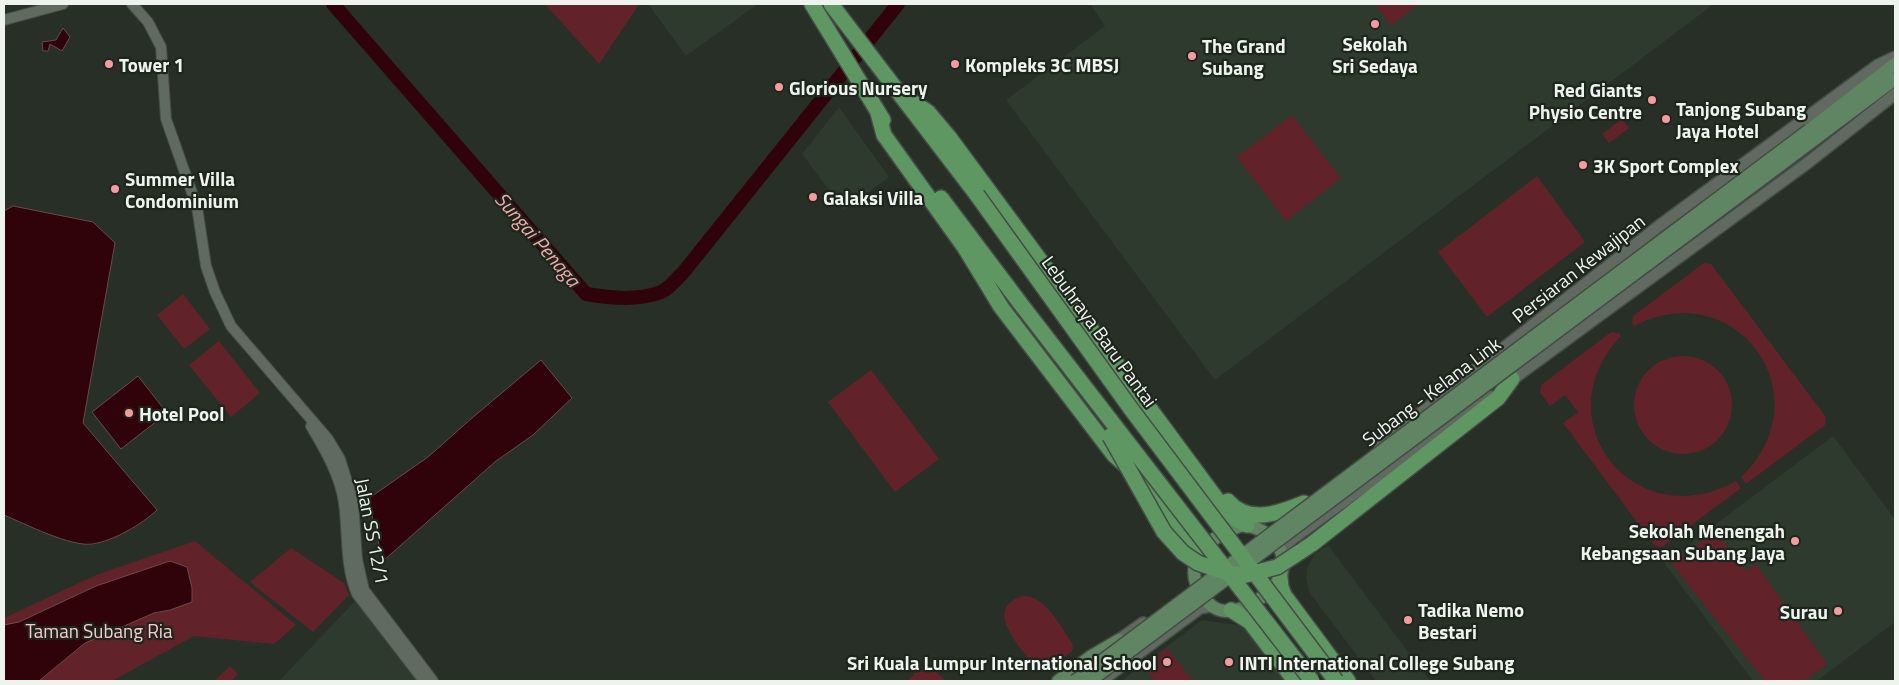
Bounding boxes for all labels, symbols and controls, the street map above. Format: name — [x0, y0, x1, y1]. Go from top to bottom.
marker: Sekolah Sri Sedaya — [1369, 18, 1381, 30]
place label: Sekolah Sri Sedaya — [1332, 29, 1418, 80]
place label: The Grand Subang — [1202, 31, 1286, 82]
place label: Tower 1 — [119, 50, 184, 79]
place label: Kompleks 3C MBSJ — [965, 50, 1119, 79]
marker: The Grand Subang — [1186, 50, 1198, 62]
marker: Tower 1 — [103, 58, 115, 70]
marker: Kompleks 3C MBSJ — [949, 58, 961, 70]
place label: Glorious Nursery — [789, 73, 928, 102]
place label: Red Giants Physio Centre — [1529, 75, 1642, 126]
marker: Glorious Nursery — [773, 81, 785, 93]
marker: Red Giants Physio Centre — [1646, 94, 1658, 106]
place label: Tanjong Subang Jaya Hotel — [1676, 94, 1806, 145]
marker: Tanjong Subang Jaya Hotel — [1660, 113, 1672, 125]
place label: 3K Sport Complex — [1593, 151, 1738, 180]
marker: 3K Sport Complex — [1577, 159, 1589, 171]
place label: Summer Villa Condominium — [125, 164, 239, 215]
marker: Summer Villa Condominium — [109, 183, 121, 195]
place label: Galaksi Villa — [823, 183, 924, 212]
water label: Sungai Penaga — [488, 185, 589, 294]
marker: Galaksi Villa — [807, 191, 819, 203]
street label: Persiaran Kewajipan — [1505, 207, 1651, 329]
street label: Lebuhraya Baru Pantai — [1035, 249, 1165, 413]
street label: Subang - Kelana Link — [1356, 329, 1506, 453]
place label: Hotel Pool — [139, 399, 224, 428]
marker: Hotel Pool — [123, 407, 135, 419]
street label: Jalan SS 12/1 — [348, 475, 398, 587]
place label: Sekolah Menengah Kebangsaan Subang Jaya — [1581, 516, 1785, 567]
marker: Sekolah Menengah Kebangsaan Subang Jaya — [1789, 535, 1801, 547]
place label: Tadika Nemo Bestari — [1418, 595, 1524, 646]
place label: Surau — [1780, 597, 1828, 626]
marker: Surau — [1832, 605, 1844, 617]
marker: Tadika Nemo Bestari — [1402, 614, 1414, 626]
park label: Taman Subang Ria — [25, 616, 173, 645]
place label: Sri Kuala Lumpur International School — [847, 648, 1157, 677]
place label: INTI International College Subang — [1239, 648, 1514, 677]
marker: Sri Kuala Lumpur International School — [1161, 656, 1173, 668]
marker: INTI International College Subang — [1223, 656, 1235, 668]

